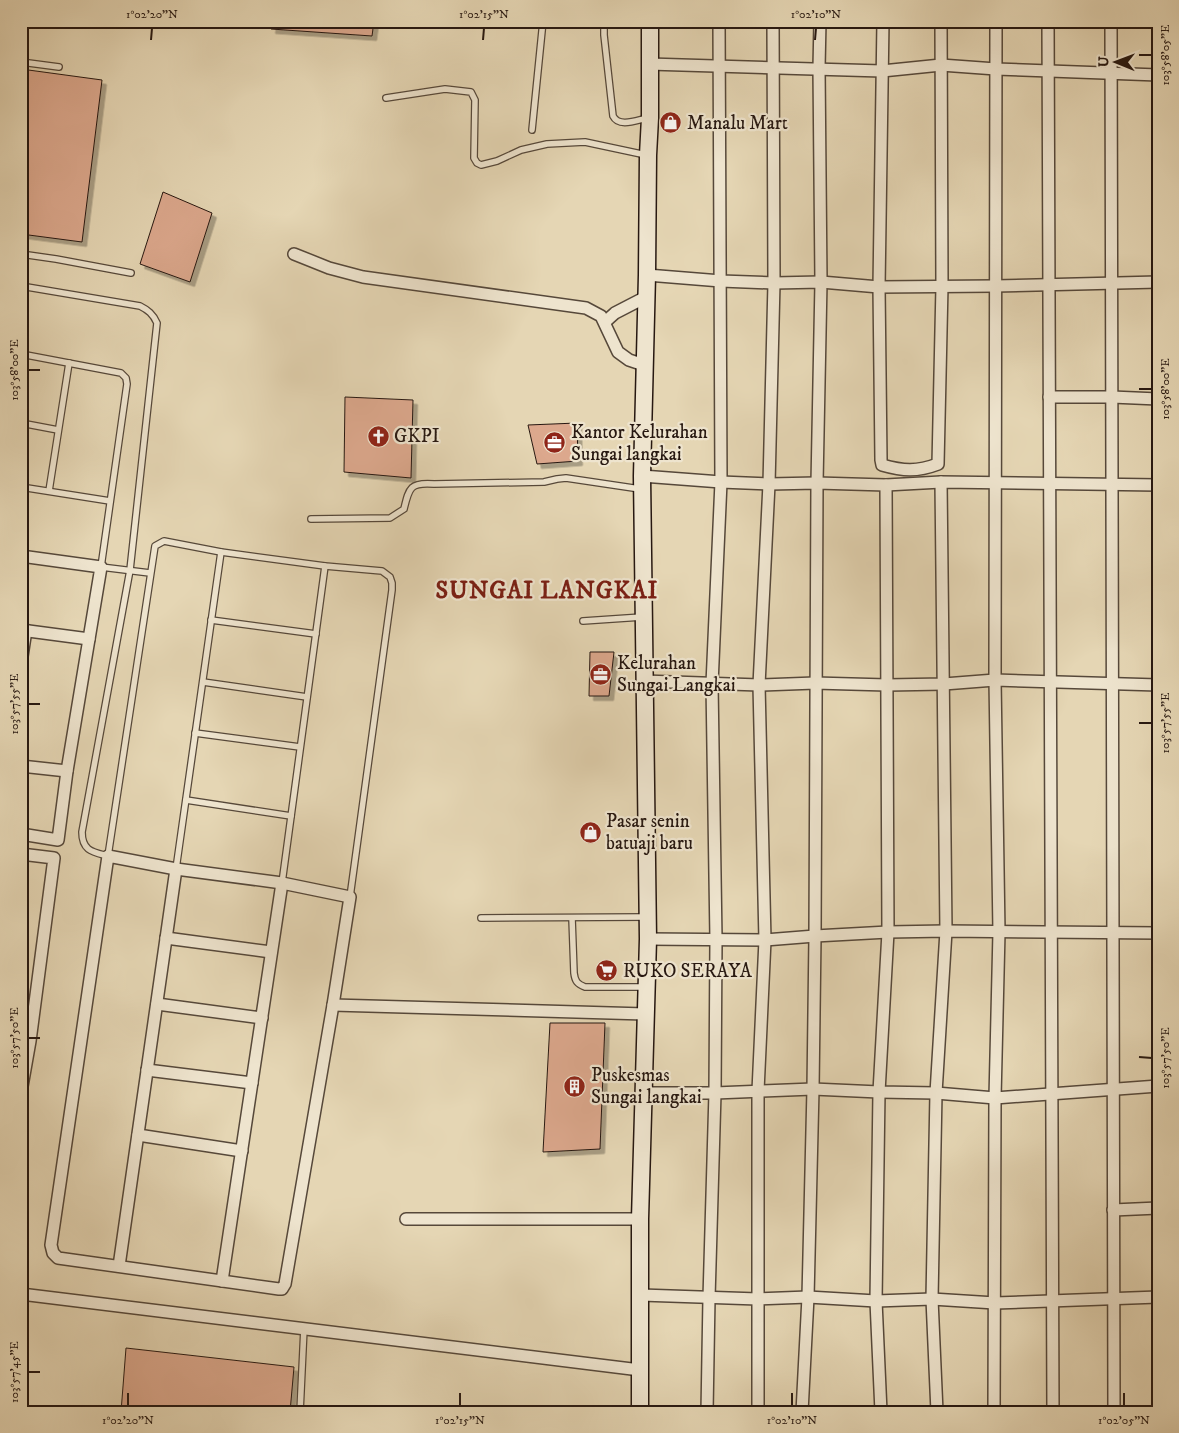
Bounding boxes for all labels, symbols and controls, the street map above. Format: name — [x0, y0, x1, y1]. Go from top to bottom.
text: 1°02'20"N — [126, 7, 178, 22]
text: 1°02'15"N — [459, 7, 509, 22]
text: 1°02'10"N — [791, 7, 841, 22]
text: 103°58'05"E — [1158, 24, 1173, 86]
north arrow — [1092, 38, 1142, 88]
text: U — [1095, 56, 1113, 67]
shop icon: Manalu Mart — [659, 111, 683, 135]
place label: Manalu Mart — [687, 112, 788, 135]
text: 103°58'00"E — [7, 339, 22, 401]
text: 103°58'00"E — [1158, 358, 1173, 420]
place label: Kantor Kelurahan Sungai langkai — [571, 421, 708, 466]
church icon: GKPI — [366, 424, 390, 448]
place label: GKPI — [394, 425, 440, 448]
office icon: Kantor Kelurahan Sungai langkai — [543, 431, 567, 455]
district label: SUNGAI LANGKAI — [436, 576, 658, 606]
place label: Kelurahan Sungai Langkai — [617, 652, 736, 697]
office icon: Kelurahan Sungai Langkai — [589, 662, 613, 686]
text: 103°57'55"E — [7, 673, 22, 734]
text: 103°57'55"E — [1158, 692, 1173, 753]
place label: Pasar senin batuaji baru — [606, 810, 693, 855]
shop icon: Pasar senin batuaji baru — [578, 820, 602, 844]
supermarket icon: RUKO SERAYA — [595, 959, 619, 983]
place label: RUKO SERAYA — [623, 960, 753, 983]
text: 103°57'50"E — [7, 1007, 22, 1069]
text: 103°57'50"E — [1158, 1027, 1173, 1089]
place label: Puskesmas Sungai langkai — [591, 1064, 702, 1109]
building icon: Puskesmas Sungai langkai — [563, 1074, 587, 1098]
text: 103°57'45"E — [7, 1341, 22, 1403]
text: 1°02'20"N — [102, 1413, 154, 1428]
text: 1°02'15"N — [435, 1413, 485, 1428]
text: 1°02'10"N — [767, 1413, 817, 1428]
text: 1°02'05"N — [1098, 1413, 1150, 1428]

